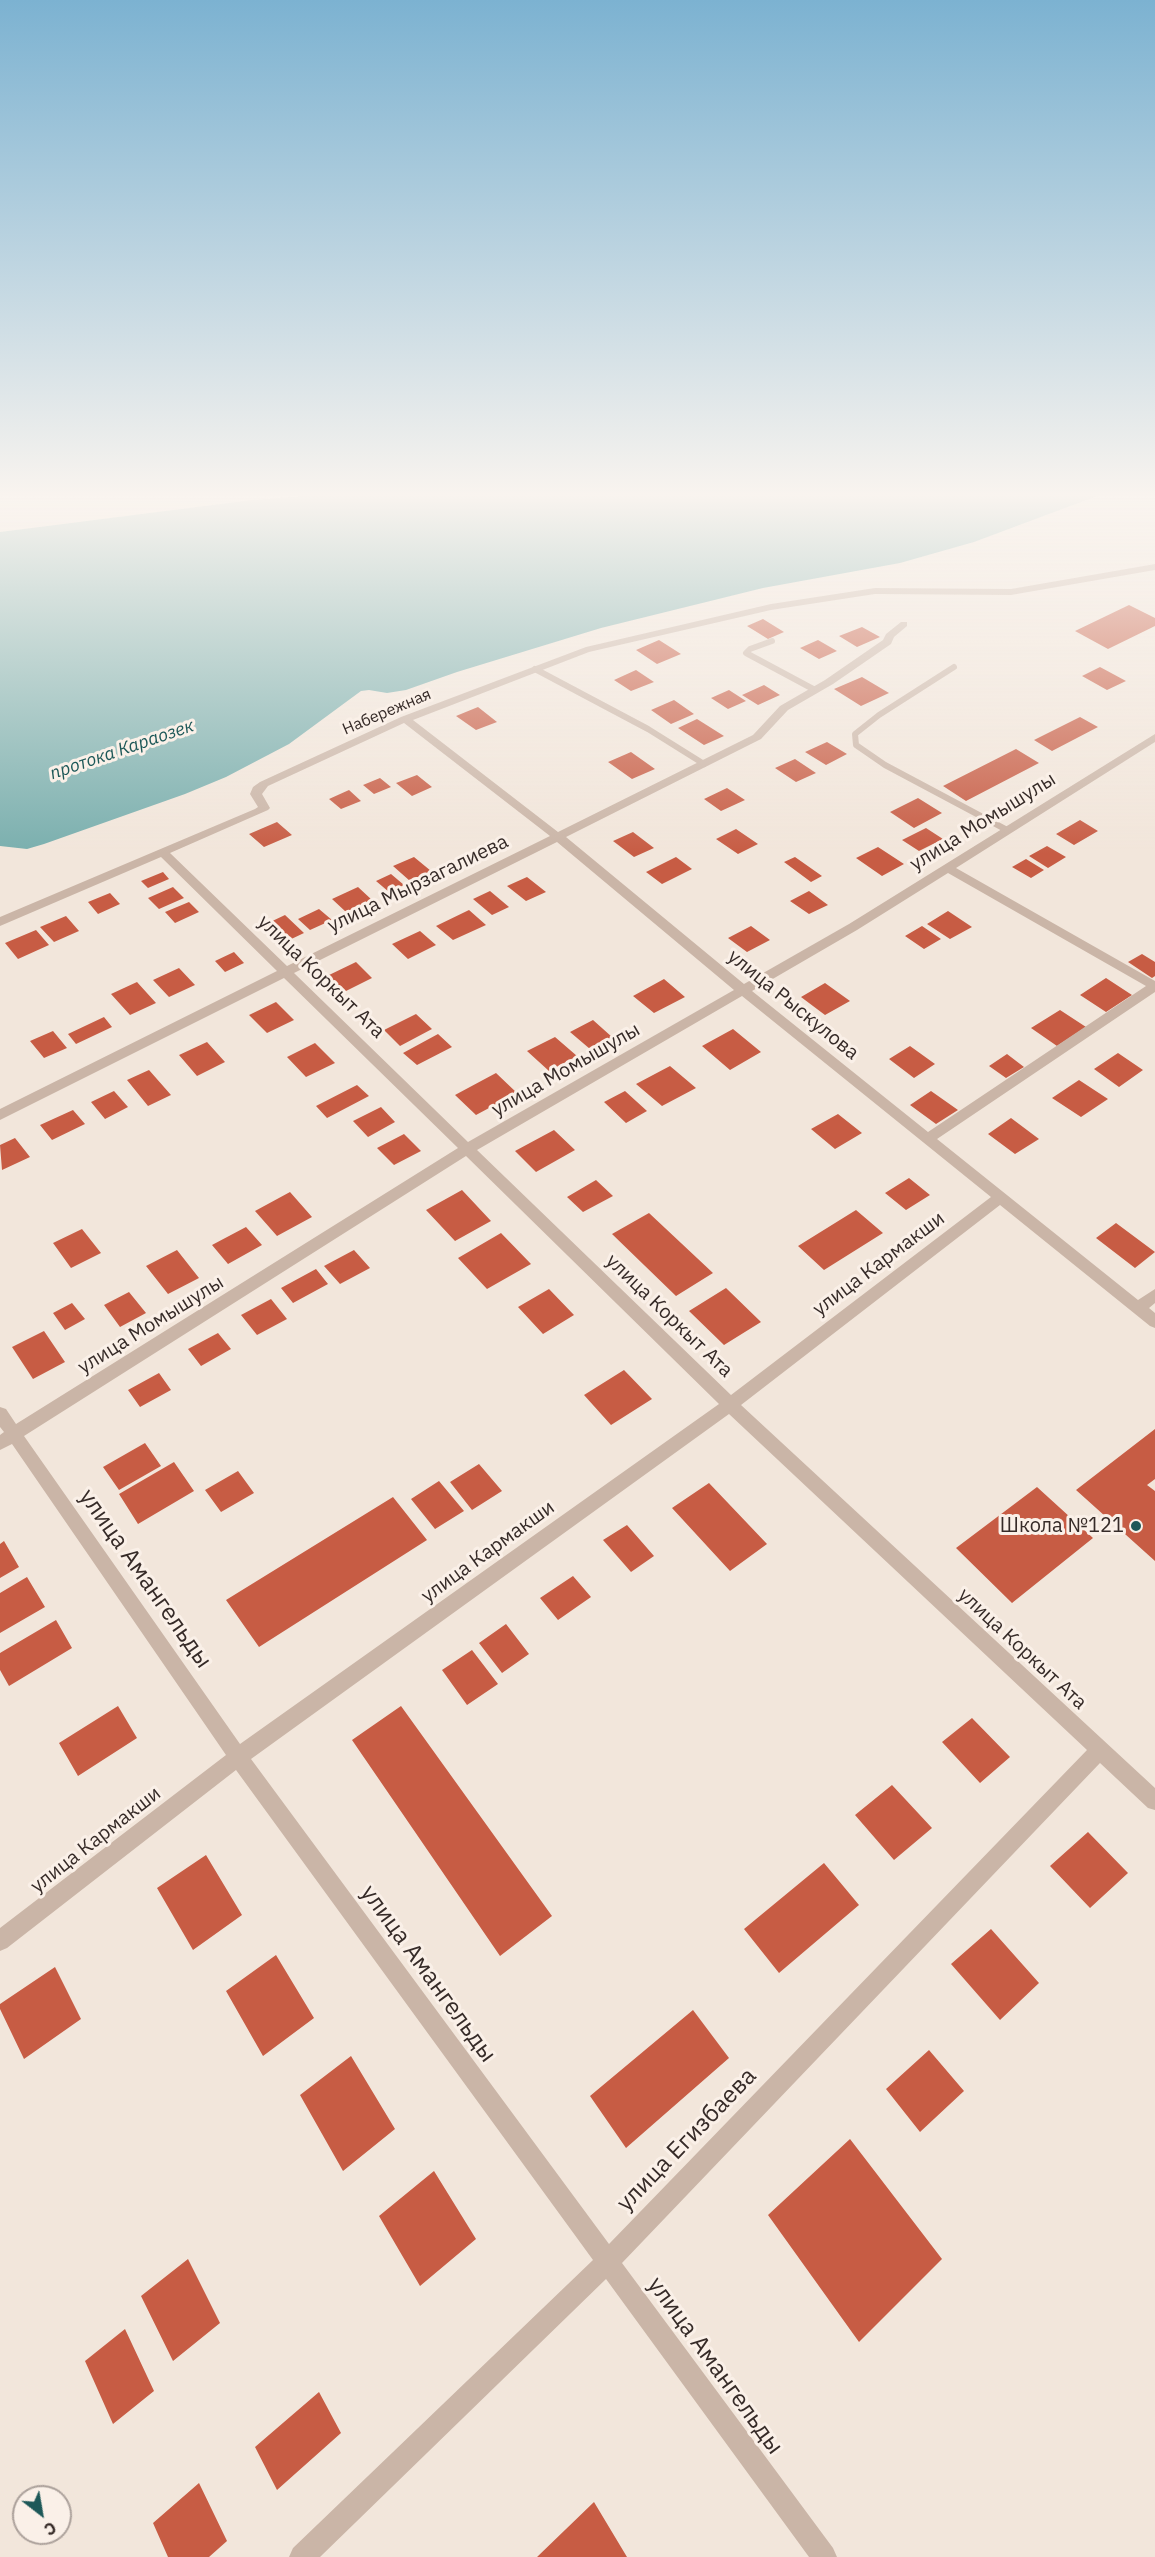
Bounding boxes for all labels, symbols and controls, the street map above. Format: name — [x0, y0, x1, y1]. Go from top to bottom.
street label: Набережная — [340, 685, 434, 739]
water label: протока Караозек — [47, 715, 197, 785]
street label: улица Момышулы — [906, 767, 1060, 877]
street label: улица Мырзагалиева — [324, 830, 512, 938]
street label: улица Коркыт Ата — [253, 910, 389, 1044]
street label: улица Рыскулова — [723, 945, 863, 1065]
street label: улица Момышулы — [488, 1018, 644, 1122]
street label: улица Кармакши — [808, 1207, 950, 1321]
street label: улица Коркыт Ата — [601, 1249, 737, 1383]
street label: улица Момышулы — [74, 1270, 228, 1380]
street label: улица Амангельды — [72, 1484, 218, 1674]
street label: улица Кармакши — [417, 1496, 559, 1608]
place label: Школа №121 — [1000, 1514, 1124, 1538]
marker: Школа №121 — [1129, 1519, 1143, 1533]
street label: улица Коркыт Ата — [953, 1583, 1091, 1715]
street label: улица Кармакши — [26, 1782, 166, 1898]
street label: улица Амангельды — [354, 1880, 502, 2068]
street label: улица Егизбаева — [611, 2062, 763, 2218]
street label: улица Амангельды — [641, 2272, 789, 2460]
north arrow — [12, 2485, 72, 2545]
text: С — [41, 2517, 60, 2540]

